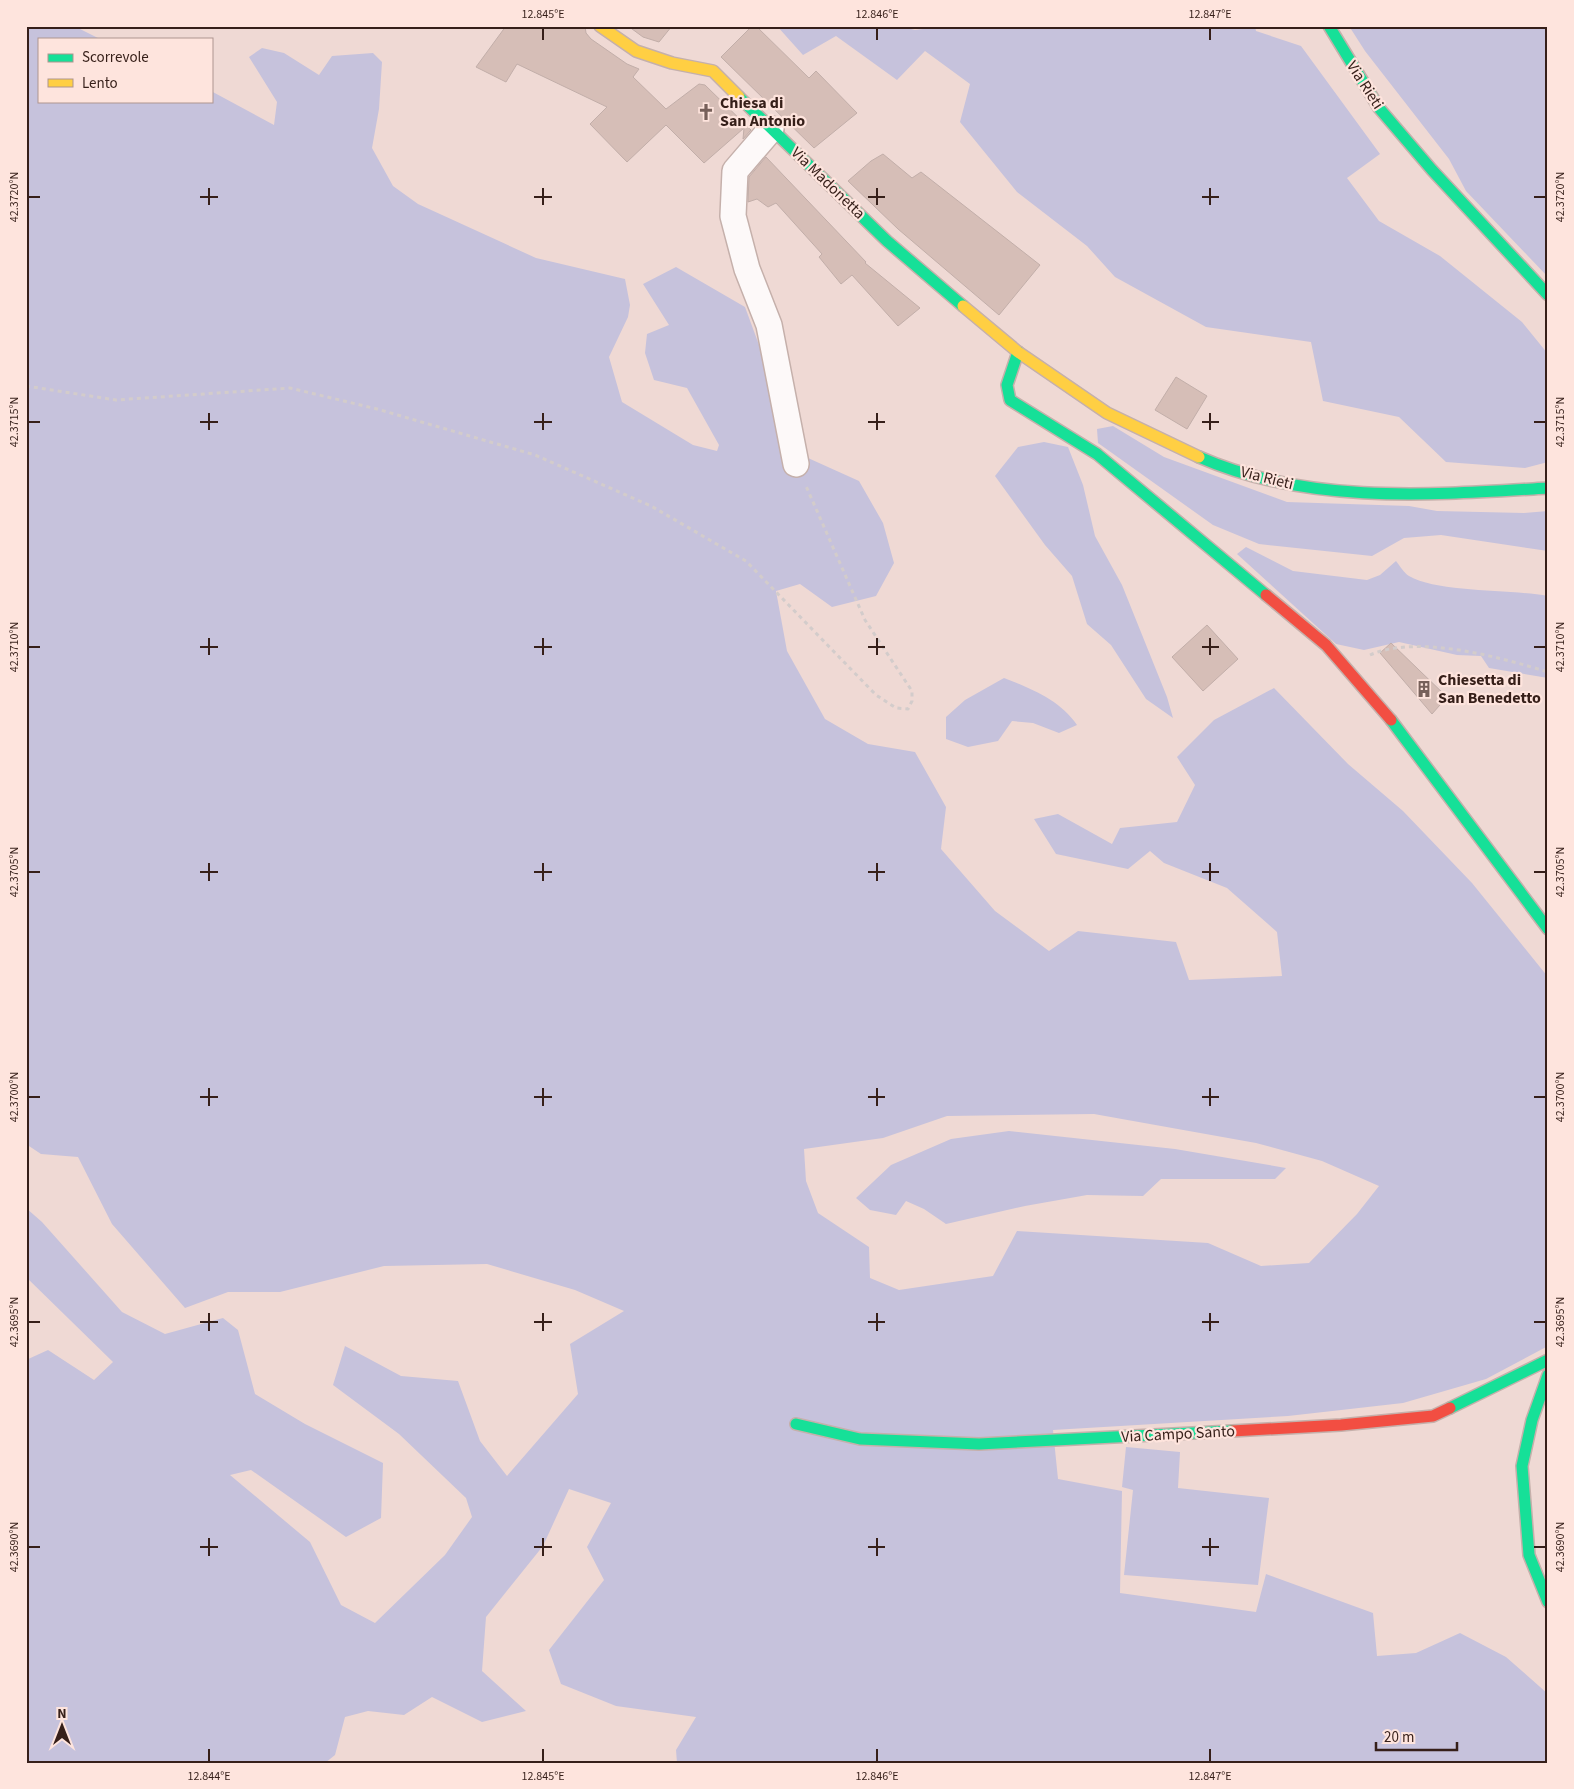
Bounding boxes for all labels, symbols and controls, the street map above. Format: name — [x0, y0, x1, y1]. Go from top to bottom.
text: 12.845°E — [521, 6, 565, 23]
text: 12.846°E — [855, 6, 899, 23]
text: 12.847°E — [1188, 6, 1232, 23]
legend — [38, 38, 212, 102]
text: Scorrevole — [82, 47, 149, 68]
street label: Via Rieti — [1341, 57, 1389, 113]
text: Lento — [82, 73, 118, 94]
place label: Chiesa di San Antonio — [720, 92, 805, 132]
church icon: Chiesa di San Antonio — [696, 102, 716, 122]
street label: Via Madonetta — [786, 142, 870, 224]
text: 42.3720°N — [6, 172, 23, 222]
text: 42.3720°N — [1552, 172, 1569, 222]
text: 42.3715°N — [6, 397, 23, 447]
text: 42.3715°N — [1552, 397, 1569, 447]
street label: Via Rieti — [1238, 461, 1296, 495]
text: 42.3710°N — [6, 622, 23, 672]
text: 42.3710°N — [1552, 622, 1569, 672]
place label: Chiesetta di San Benedetto — [1438, 669, 1541, 709]
building icon: Chiesetta di San Benedetto — [1414, 679, 1434, 699]
text: 42.3705°N — [6, 847, 23, 897]
text: 42.3705°N — [1552, 847, 1569, 897]
text: 42.3700°N — [6, 1072, 23, 1122]
text: 42.3700°N — [1552, 1072, 1569, 1122]
text: 42.3695°N — [6, 1297, 23, 1347]
text: 42.3695°N — [1552, 1297, 1569, 1347]
street label: Via Campo Santo — [1121, 1420, 1235, 1448]
text: 42.3690°N — [6, 1522, 23, 1572]
text: 42.3690°N — [1552, 1522, 1569, 1572]
north arrow — [38, 1702, 88, 1752]
text: N — [57, 1704, 67, 1724]
scale bar — [1376, 1719, 1458, 1751]
text: 20 m — [1384, 1727, 1414, 1748]
text: 12.844°E — [187, 1768, 231, 1785]
text: 12.845°E — [521, 1768, 565, 1785]
text: 12.846°E — [855, 1768, 899, 1785]
text: 12.847°E — [1188, 1768, 1232, 1785]

